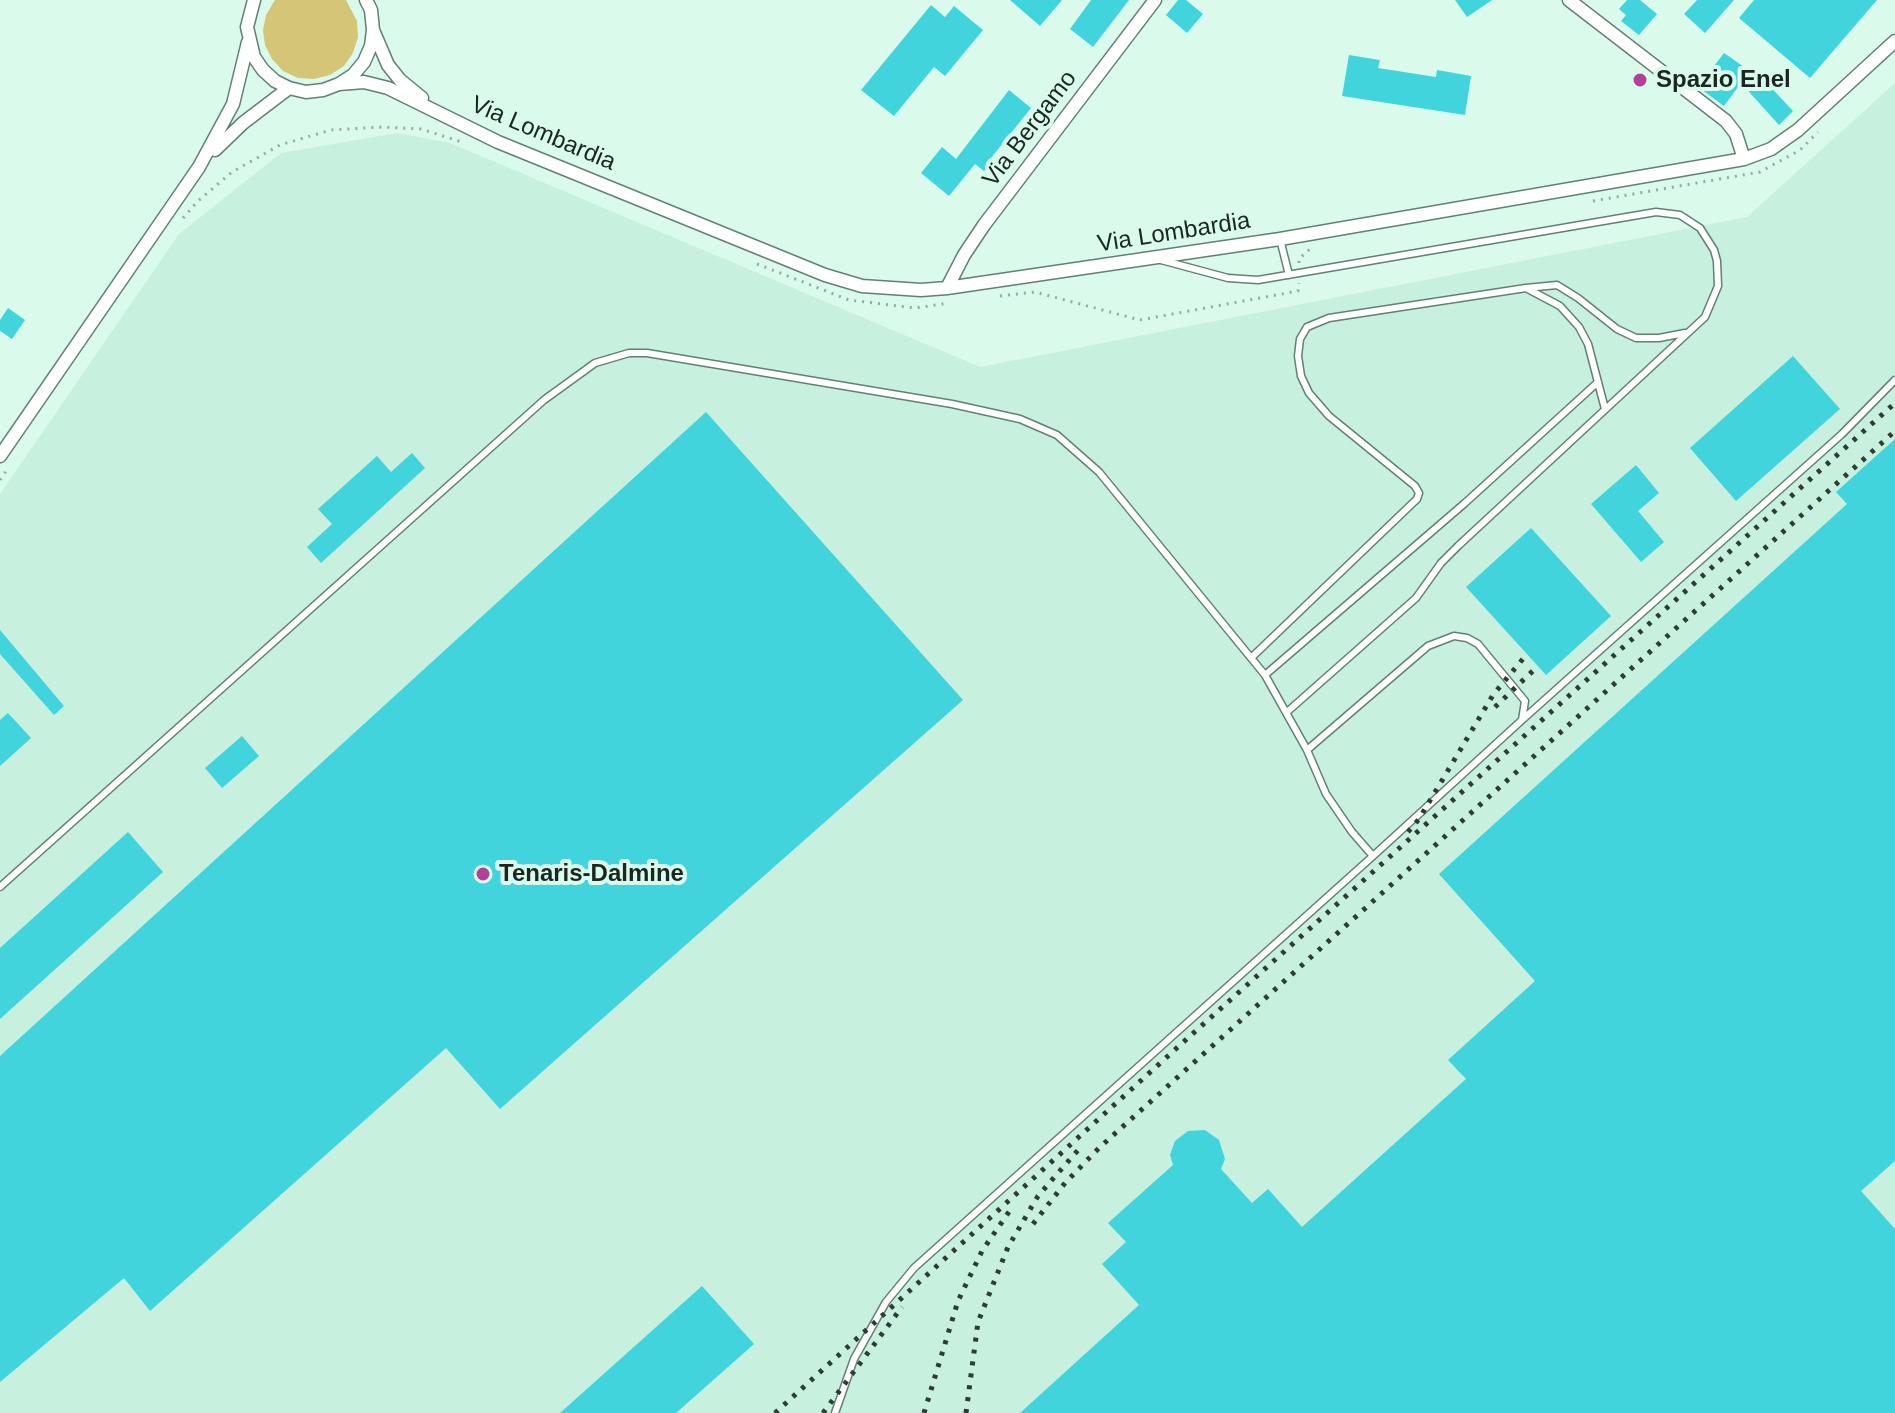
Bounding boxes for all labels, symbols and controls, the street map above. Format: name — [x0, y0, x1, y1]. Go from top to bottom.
street label: Via Bergamo — [977, 65, 1083, 193]
place label: Spazio Enel — [1656, 66, 1791, 94]
marker: Spazio Enel — [1631, 71, 1649, 89]
street label: Via Lombardia — [466, 91, 620, 177]
street label: Via Lombardia — [1096, 207, 1252, 259]
place label: Tenaris-Dalmine — [499, 860, 684, 888]
marker: Tenaris-Dalmine — [474, 865, 492, 883]

